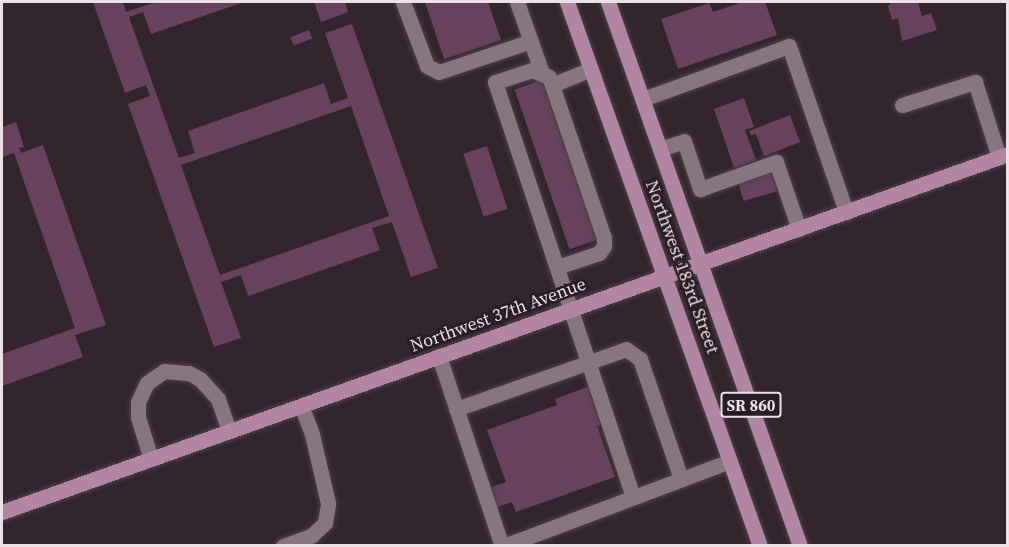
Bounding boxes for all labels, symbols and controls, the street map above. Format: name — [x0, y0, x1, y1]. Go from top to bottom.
street label: Northwest 183rd Street — [641, 177, 723, 357]
street label: Northwest 37th Avenue — [407, 273, 589, 357]
road number: SR 860 — [720, 392, 783, 418]

